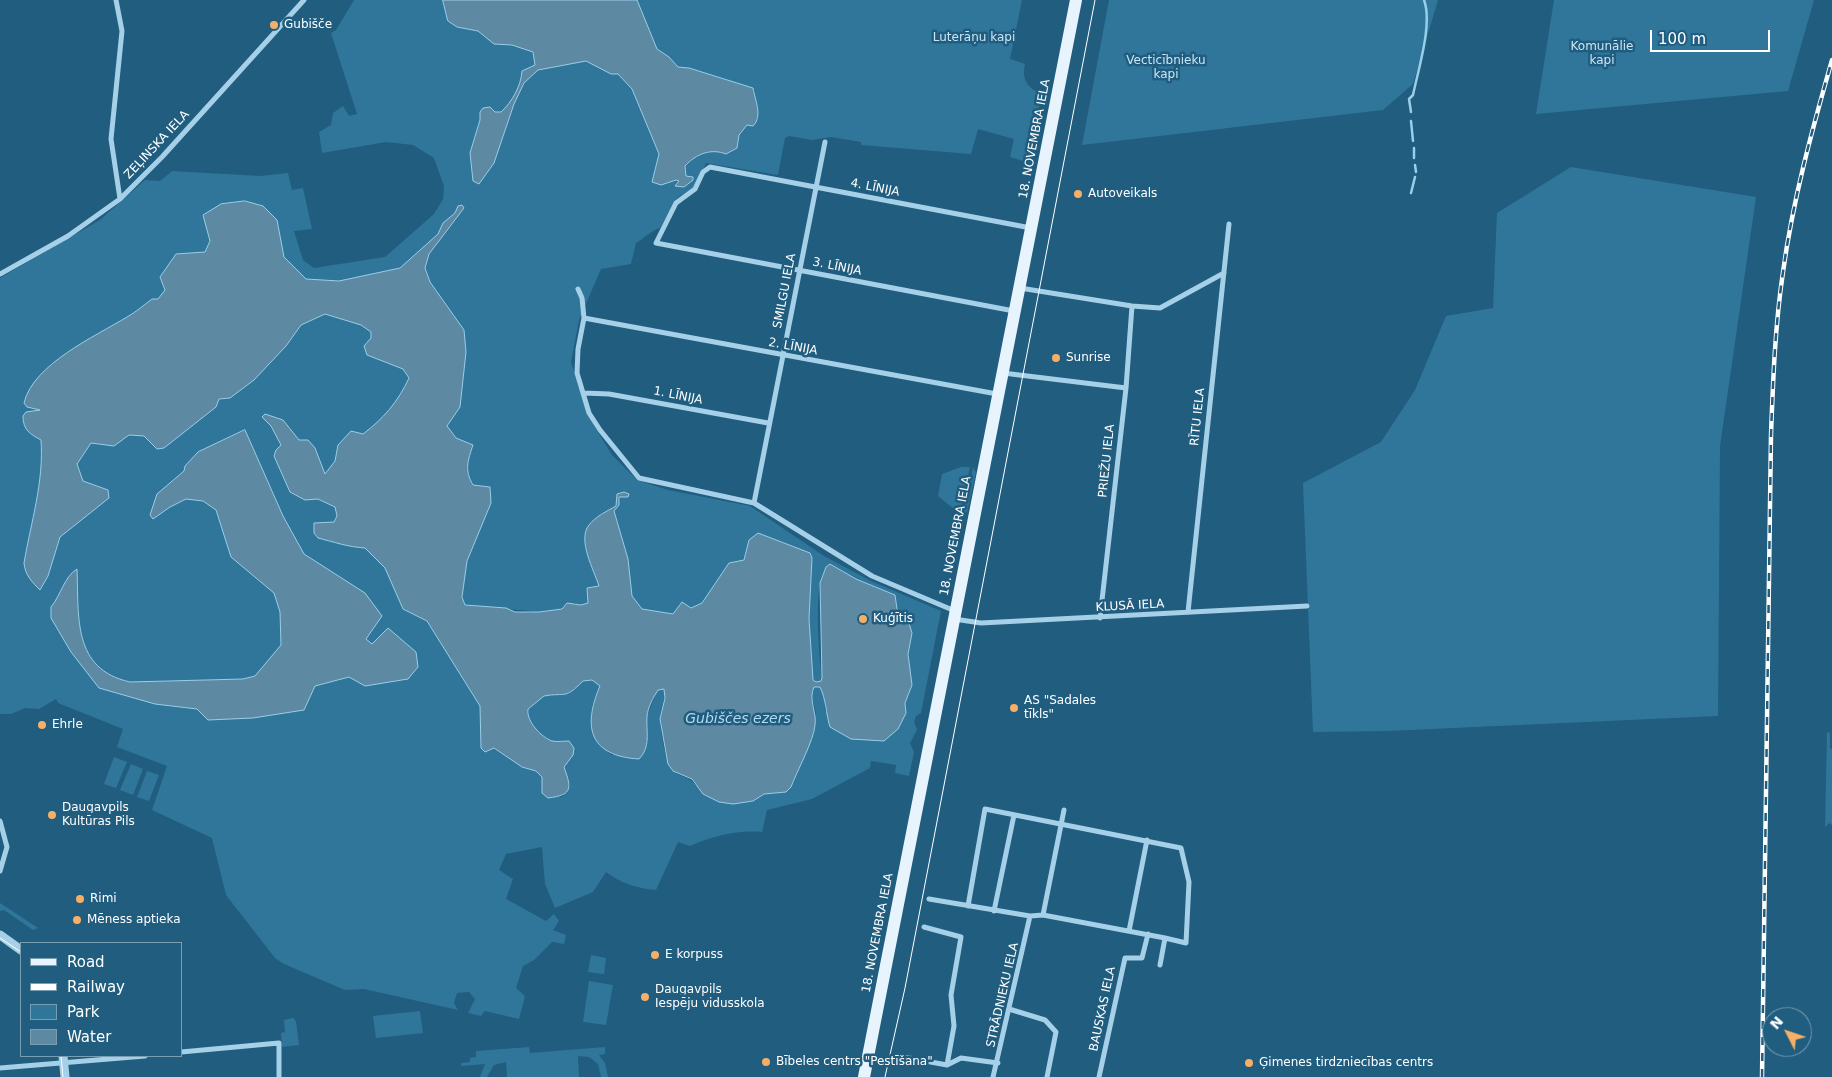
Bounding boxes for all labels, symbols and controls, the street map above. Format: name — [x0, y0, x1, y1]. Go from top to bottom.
place label: Gubišče — [284, 18, 332, 32]
marker: Gubišče — [268, 19, 280, 31]
scale bar — [1652, 20, 1772, 52]
text: 100 m — [1658, 30, 1706, 48]
park label: Luterāņu kapi — [933, 31, 1015, 45]
park label: Komunālie kapi — [1571, 40, 1633, 68]
park label: Vecticībnieku kapi — [1126, 54, 1206, 82]
street label: 18. NOVEMBRA IELA — [1016, 78, 1054, 200]
street label: ZEĻINSKA IELA — [122, 108, 192, 182]
street label: 4. LĪNIJA — [849, 176, 901, 200]
place label: Autoveikals — [1088, 187, 1157, 201]
marker: Autoveikals — [1072, 188, 1084, 200]
street label: SMILGU IELA — [771, 252, 799, 330]
street label: 3. LĪNIJA — [811, 255, 863, 279]
street label: 2. LĪNIJA — [767, 336, 819, 358]
place label: Sunrise — [1066, 351, 1111, 365]
marker: Sunrise — [1050, 352, 1062, 364]
street label: 1. LĪNIJA — [652, 384, 704, 408]
street label: RĪTU IELA — [1188, 387, 1208, 447]
street label: PRIEŽU IELA — [1096, 424, 1118, 498]
street label: 18. NOVEMBRA IELA — [937, 475, 975, 597]
street label: KLUSĀ IELA — [1095, 597, 1165, 615]
place label: Kuģītis — [873, 612, 913, 626]
marker: Kuģītis — [857, 613, 869, 625]
place label: AS "Sadales tīkls" — [1024, 694, 1096, 722]
marker: AS "Sadales tīkls" — [1008, 702, 1020, 714]
water label: Gubiščes ezers — [685, 711, 791, 727]
place label: Ehrle — [52, 718, 83, 732]
marker: Ehrle — [36, 719, 48, 731]
place label: Daugavpils Kultūras Pils — [62, 801, 135, 829]
marker: Daugavpils Kultūras Pils — [46, 809, 58, 821]
street label: 18. NOVEMBRA IELA — [859, 872, 897, 994]
place label: Rimi — [90, 892, 117, 906]
marker: Rimi — [74, 893, 86, 905]
place label: Mēness aptieka — [87, 913, 181, 927]
marker: Mēness aptieka — [71, 914, 83, 926]
street label: STRĀDNIEKU IELA — [984, 941, 1022, 1049]
legend — [20, 942, 182, 1057]
place label: E korpuss — [665, 948, 723, 962]
marker: E korpuss — [649, 949, 661, 961]
text: Road — [67, 953, 105, 971]
street label: BAUSKAS IELA — [1087, 965, 1119, 1053]
text: Railway — [67, 978, 125, 996]
place label: Daugavpils Iespēju vidusskola — [655, 983, 765, 1011]
marker: Daugavpils Iespēju vidusskola — [639, 991, 651, 1003]
text: Park — [67, 1003, 99, 1021]
north arrow — [1762, 1007, 1812, 1057]
text: N — [1767, 1013, 1786, 1032]
text: Water — [67, 1028, 111, 1046]
place label: Bībeles centrs "Pestīšana" — [776, 1055, 933, 1069]
marker: Bībeles centrs "Pestīšana" — [760, 1056, 772, 1068]
place label: Ģimenes tirdzniecības centrs — [1259, 1056, 1433, 1070]
marker: Ģimenes tirdzniecības centrs — [1243, 1057, 1255, 1069]

